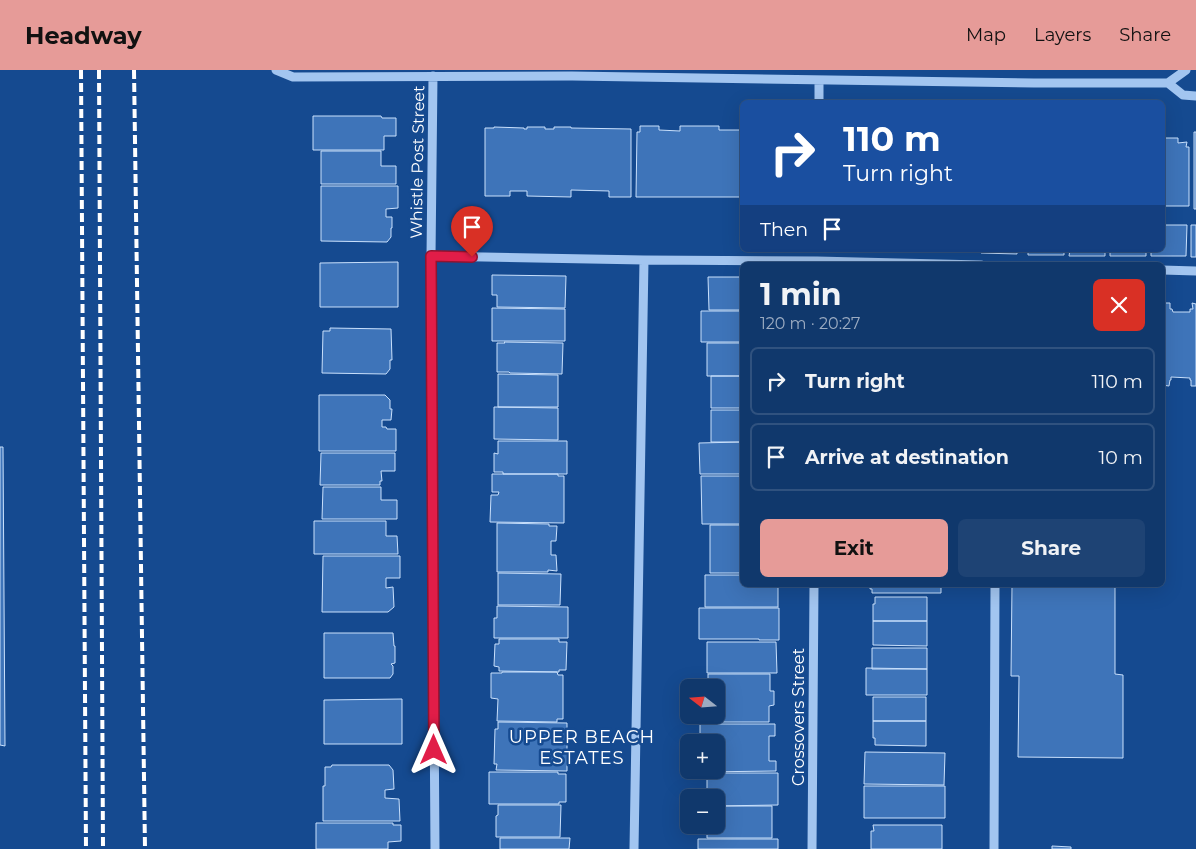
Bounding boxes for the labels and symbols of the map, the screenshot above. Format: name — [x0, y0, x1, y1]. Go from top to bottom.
street label: Whistle Post Street — [407, 85, 428, 239]
pin — [451, 206, 493, 257]
street label: Crossovers Street — [789, 648, 808, 786]
north arrow — [680, 679, 725, 724]
position arrow — [407, 723, 459, 775]
district label: UPPER BEACH ESTATES — [509, 726, 655, 769]

